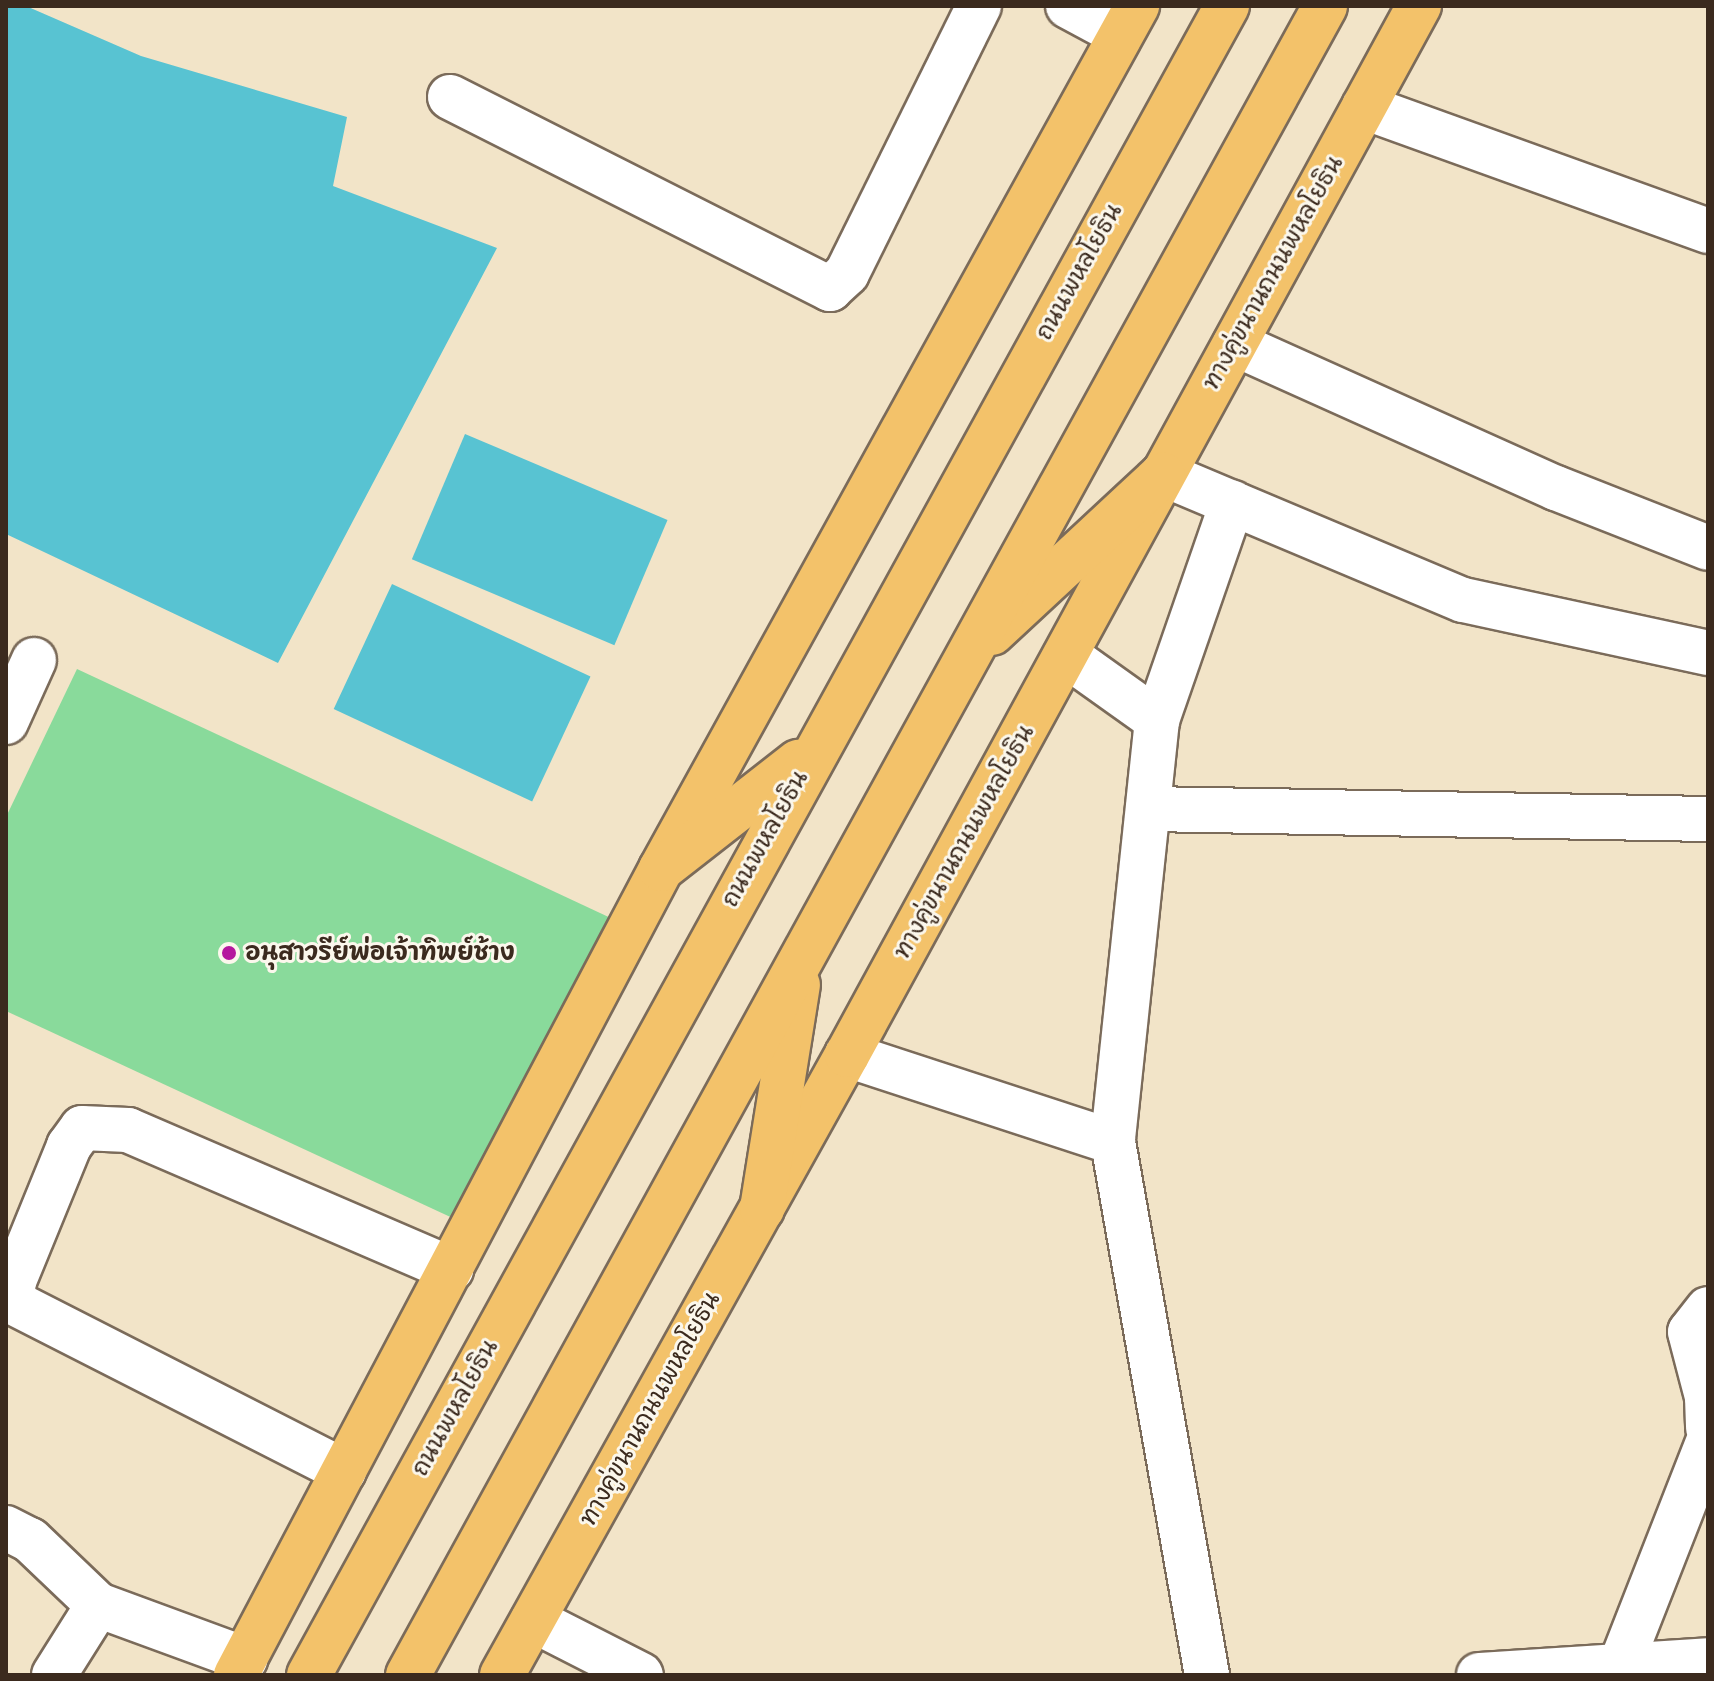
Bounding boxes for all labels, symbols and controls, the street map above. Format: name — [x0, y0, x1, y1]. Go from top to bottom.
street label: ทางคู่ขนานถนนพหลโยธิน — [1197, 151, 1349, 395]
street label: ถนนพหลโยธิน — [1030, 199, 1128, 345]
street label: ทางคู่ขนานถนนพหลโยธิน — [888, 720, 1040, 964]
street label: ถนนพหลโยธิน — [716, 766, 814, 912]
place label: อนุสาวรีย์พ่อเจ้าทิพย์ช้าง — [245, 939, 515, 967]
marker: อนุสาวรีย์พ่อเจ้าทิพย์ช้าง — [220, 944, 238, 962]
street label: ทางคู่ขนานถนนพหลโยธิน — [574, 1287, 726, 1531]
street label: ถนนพหลโยธิน — [406, 1335, 504, 1481]

